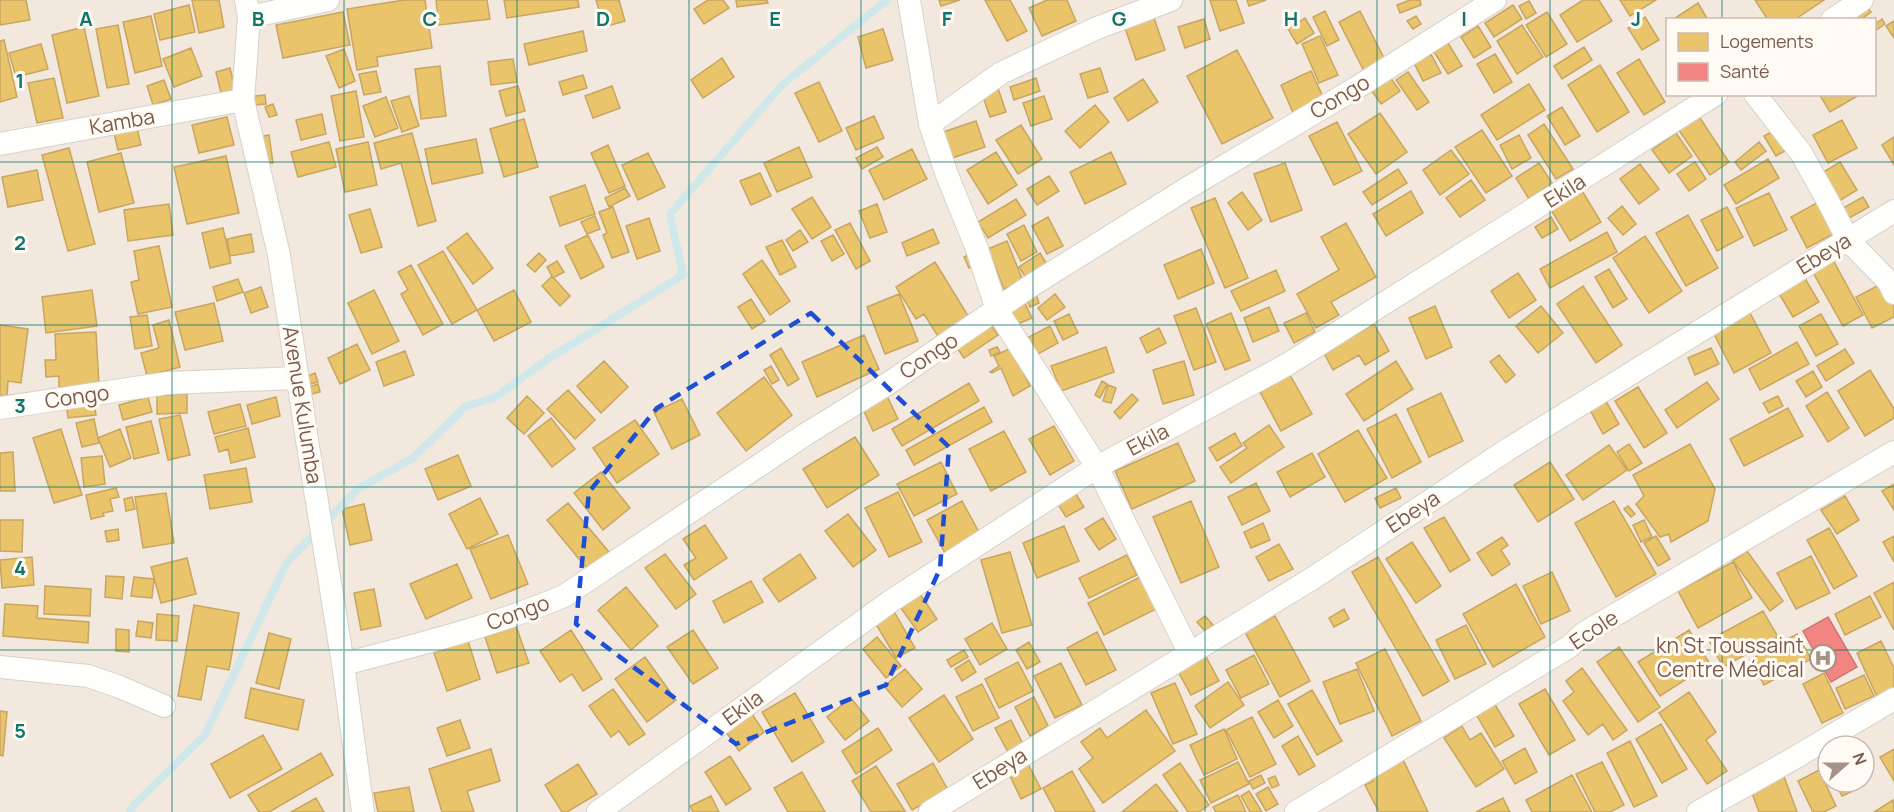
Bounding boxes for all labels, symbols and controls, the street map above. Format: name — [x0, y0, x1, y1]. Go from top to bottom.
text: A — [79, 5, 93, 32]
text: B — [252, 5, 265, 32]
text: C — [423, 5, 437, 32]
text: D — [596, 5, 610, 32]
text: E — [769, 5, 781, 32]
text: F — [942, 5, 953, 32]
text: G — [1112, 5, 1127, 32]
text: H — [1284, 5, 1298, 32]
text: I — [1461, 5, 1467, 32]
text: J — [1631, 5, 1641, 32]
legend — [1666, 18, 1876, 96]
text: Logements — [1720, 29, 1814, 53]
text: Santé — [1720, 59, 1770, 83]
text: 1 — [16, 67, 24, 94]
street label: Congo — [1305, 67, 1374, 125]
street label: Kamba — [87, 101, 157, 141]
street label: Ekila — [1538, 167, 1590, 214]
street label: Ebeya — [1791, 226, 1856, 280]
text: 2 — [14, 229, 26, 256]
street label: Avenue Kulumba — [277, 324, 329, 486]
street label: Congo — [894, 325, 963, 385]
street label: Congo — [43, 378, 111, 414]
text: 3 — [14, 392, 26, 419]
street label: Ekila — [1122, 416, 1173, 462]
street label: Ebeya — [1380, 483, 1445, 539]
text: 4 — [14, 554, 26, 581]
street label: Congo — [482, 588, 553, 636]
street label: Ecole — [1564, 603, 1623, 656]
place label: kn St Toussaint Centre Médical — [1656, 631, 1804, 683]
hospital icon: kn St Toussaint Centre Médical — [1808, 643, 1838, 673]
street label: Ekila — [716, 683, 768, 731]
text: 5 — [14, 717, 26, 744]
north arrow — [1816, 734, 1876, 794]
street label: Ebeya — [967, 741, 1032, 796]
text: N — [1848, 749, 1872, 768]

